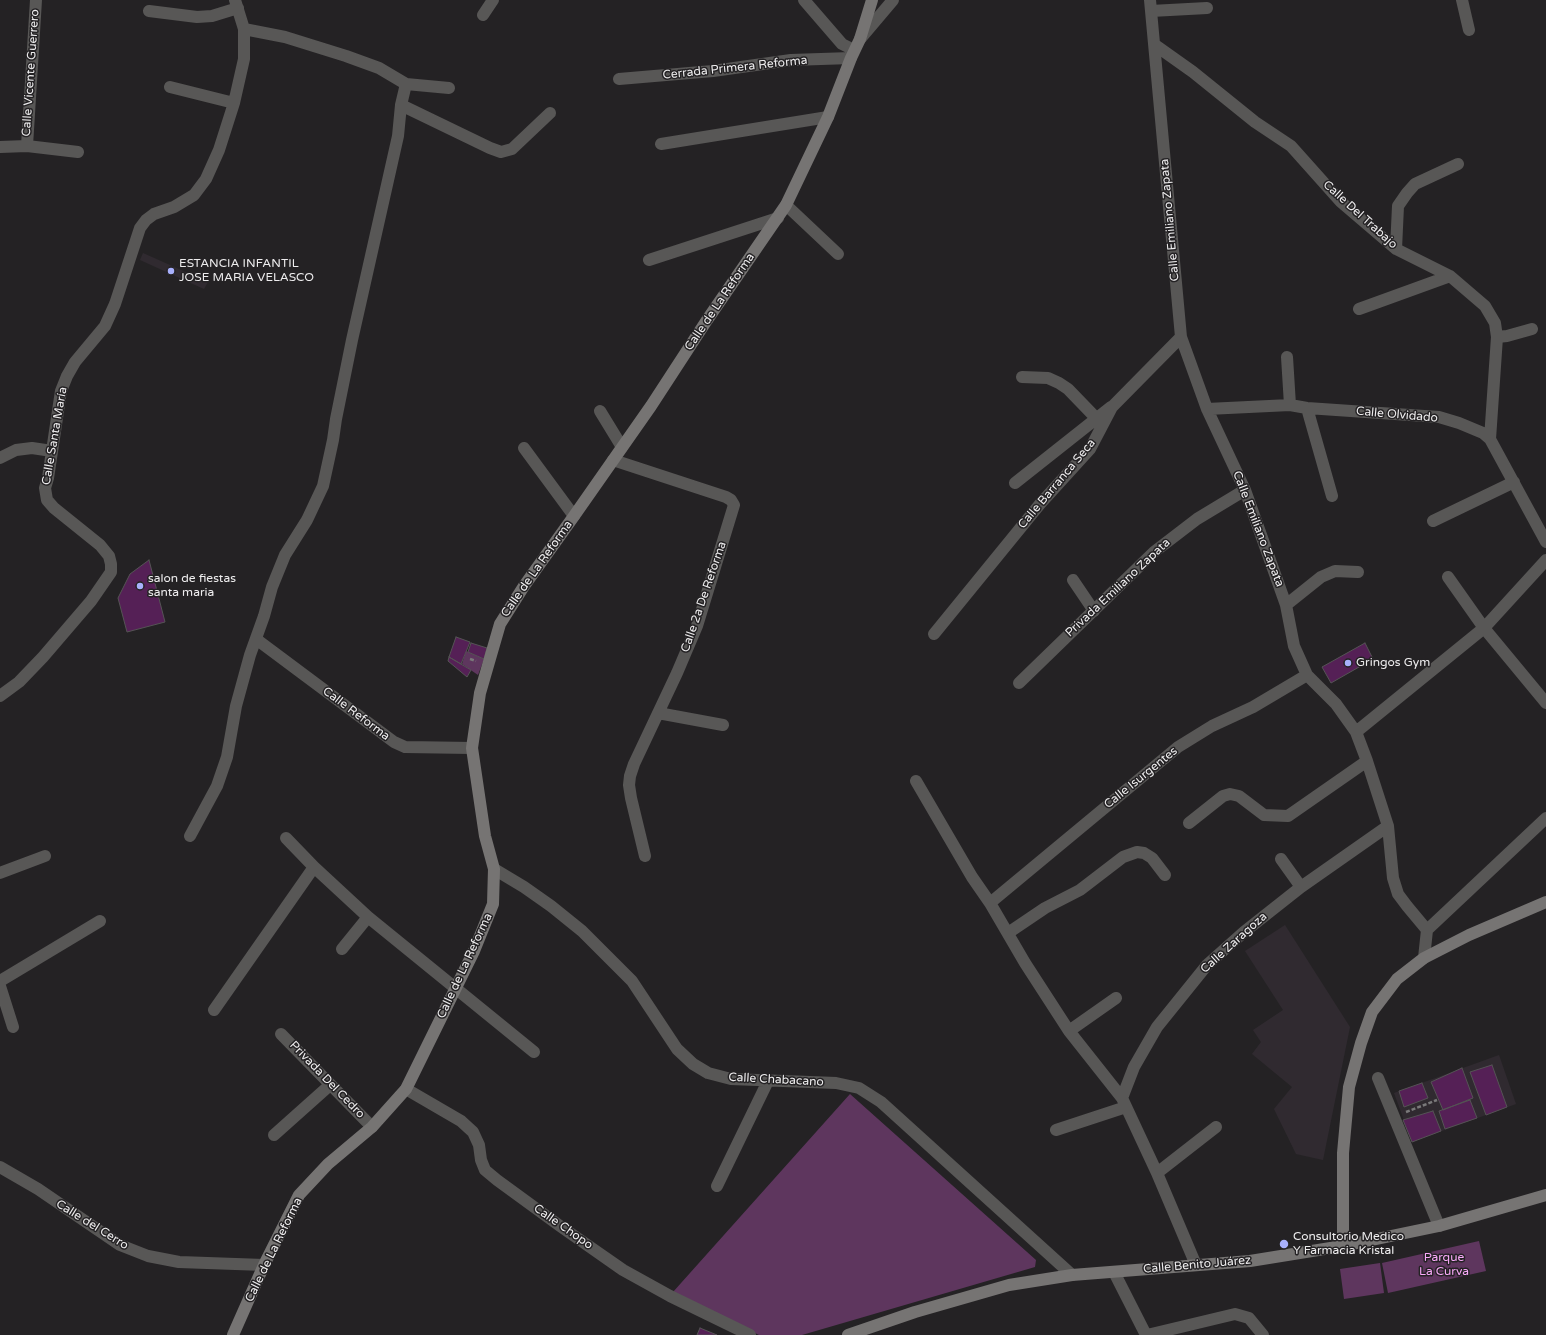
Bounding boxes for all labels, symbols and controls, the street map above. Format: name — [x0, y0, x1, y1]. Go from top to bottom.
street label: Calle Vicente Guerrero — [19, 9, 43, 137]
street label: Cerrada Primera Reforma — [662, 53, 808, 83]
street label: Calle Emiliano Zapata — [1157, 158, 1183, 282]
street label: Calle Del Trabajo — [1320, 178, 1400, 252]
street label: Calle de La Reforma — [682, 251, 758, 353]
place label: ESTANCIA INFANTIL JOSE MARIA VELASCO — [179, 257, 314, 285]
marker: ESTANCIA INFANTIL JOSE MARIA VELASCO — [166, 266, 176, 276]
street label: Calle Santa María — [39, 386, 71, 486]
street label: Calle Olvidado — [1355, 404, 1439, 426]
street label: Calle Barranca Seca — [1015, 436, 1099, 532]
street label: Calle Emiliano Zapata — [1229, 469, 1287, 589]
street label: Calle de La Reforma — [498, 518, 576, 620]
street label: Privada Emiliano Zapata — [1063, 536, 1173, 640]
street label: Calle 2a De Reforma — [678, 540, 730, 654]
place label: salon de fiestas santa maria — [148, 572, 236, 600]
marker: salon de fiestas santa maria — [135, 581, 145, 591]
place label: Gringos Gym — [1356, 656, 1430, 670]
marker: Gringos Gym — [1343, 658, 1353, 668]
street label: Calle Reforma — [320, 684, 392, 744]
street label: Calle Isurgentes — [1101, 744, 1181, 812]
street label: Calle Zaragoza — [1198, 909, 1270, 977]
street label: Calle de La Reforma — [434, 911, 496, 1021]
street label: Privada Del Cedro — [286, 1038, 368, 1122]
street label: Calle Chabacano — [728, 1070, 824, 1090]
street label: Calle de La Reforma — [242, 1195, 306, 1305]
street label: Calle del Cerro — [53, 1197, 131, 1253]
street label: Calle Chopo — [531, 1201, 595, 1253]
place label: Consultorio Medico Y Farmacia Kristal — [1293, 1230, 1404, 1258]
marker: Consultorio Medico Y Farmacia Kristal — [1278, 1238, 1290, 1250]
park label: Parque La Curva — [1419, 1251, 1469, 1279]
street label: Calle Benito Juárez — [1143, 1253, 1251, 1277]

